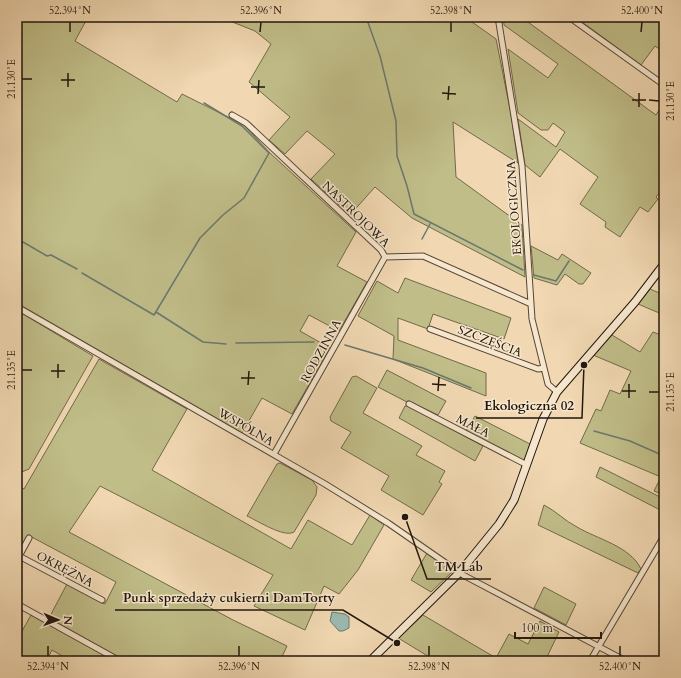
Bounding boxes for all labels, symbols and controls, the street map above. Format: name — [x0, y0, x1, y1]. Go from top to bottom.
text: 52.394°N — [49, 4, 91, 18]
text: 52.396°N — [240, 4, 282, 18]
text: 52.398°N — [430, 4, 472, 18]
text: 52.400°N — [621, 4, 663, 18]
text: 21.130°E — [5, 59, 19, 99]
text: 21.130°E — [664, 81, 678, 121]
street label: EKOLOGICZNA — [503, 160, 525, 256]
street label: NASTROJOWA — [319, 178, 394, 251]
street label: RODZINNA — [297, 316, 345, 386]
street label: SZCZĘŚCIA — [456, 320, 525, 361]
text: 21.135°E — [5, 350, 19, 390]
text: 21.135°E — [664, 372, 678, 412]
callout: Ekologiczna 02 — [476, 393, 582, 418]
text: Ekologiczna 02 — [484, 397, 574, 415]
street label: WSPÓLNA — [214, 403, 278, 450]
street label: MAŁA — [453, 411, 493, 441]
street label: OKRĘŻNA — [34, 546, 97, 591]
callout: TM Lab — [427, 554, 491, 579]
text: TM Lab — [435, 558, 483, 576]
callout: Punk sprzedaży cukierni DamTorty — [115, 585, 343, 610]
text: Punk sprzedaży cukierni DamTorty — [123, 589, 336, 607]
north arrow — [38, 600, 78, 640]
scale bar — [515, 614, 601, 640]
text: N — [60, 615, 75, 626]
text: 100 m — [521, 620, 554, 636]
text: 52.394°N — [27, 660, 69, 674]
text: 52.396°N — [218, 660, 260, 674]
text: 52.398°N — [408, 660, 450, 674]
text: 52.400°N — [599, 660, 641, 674]

